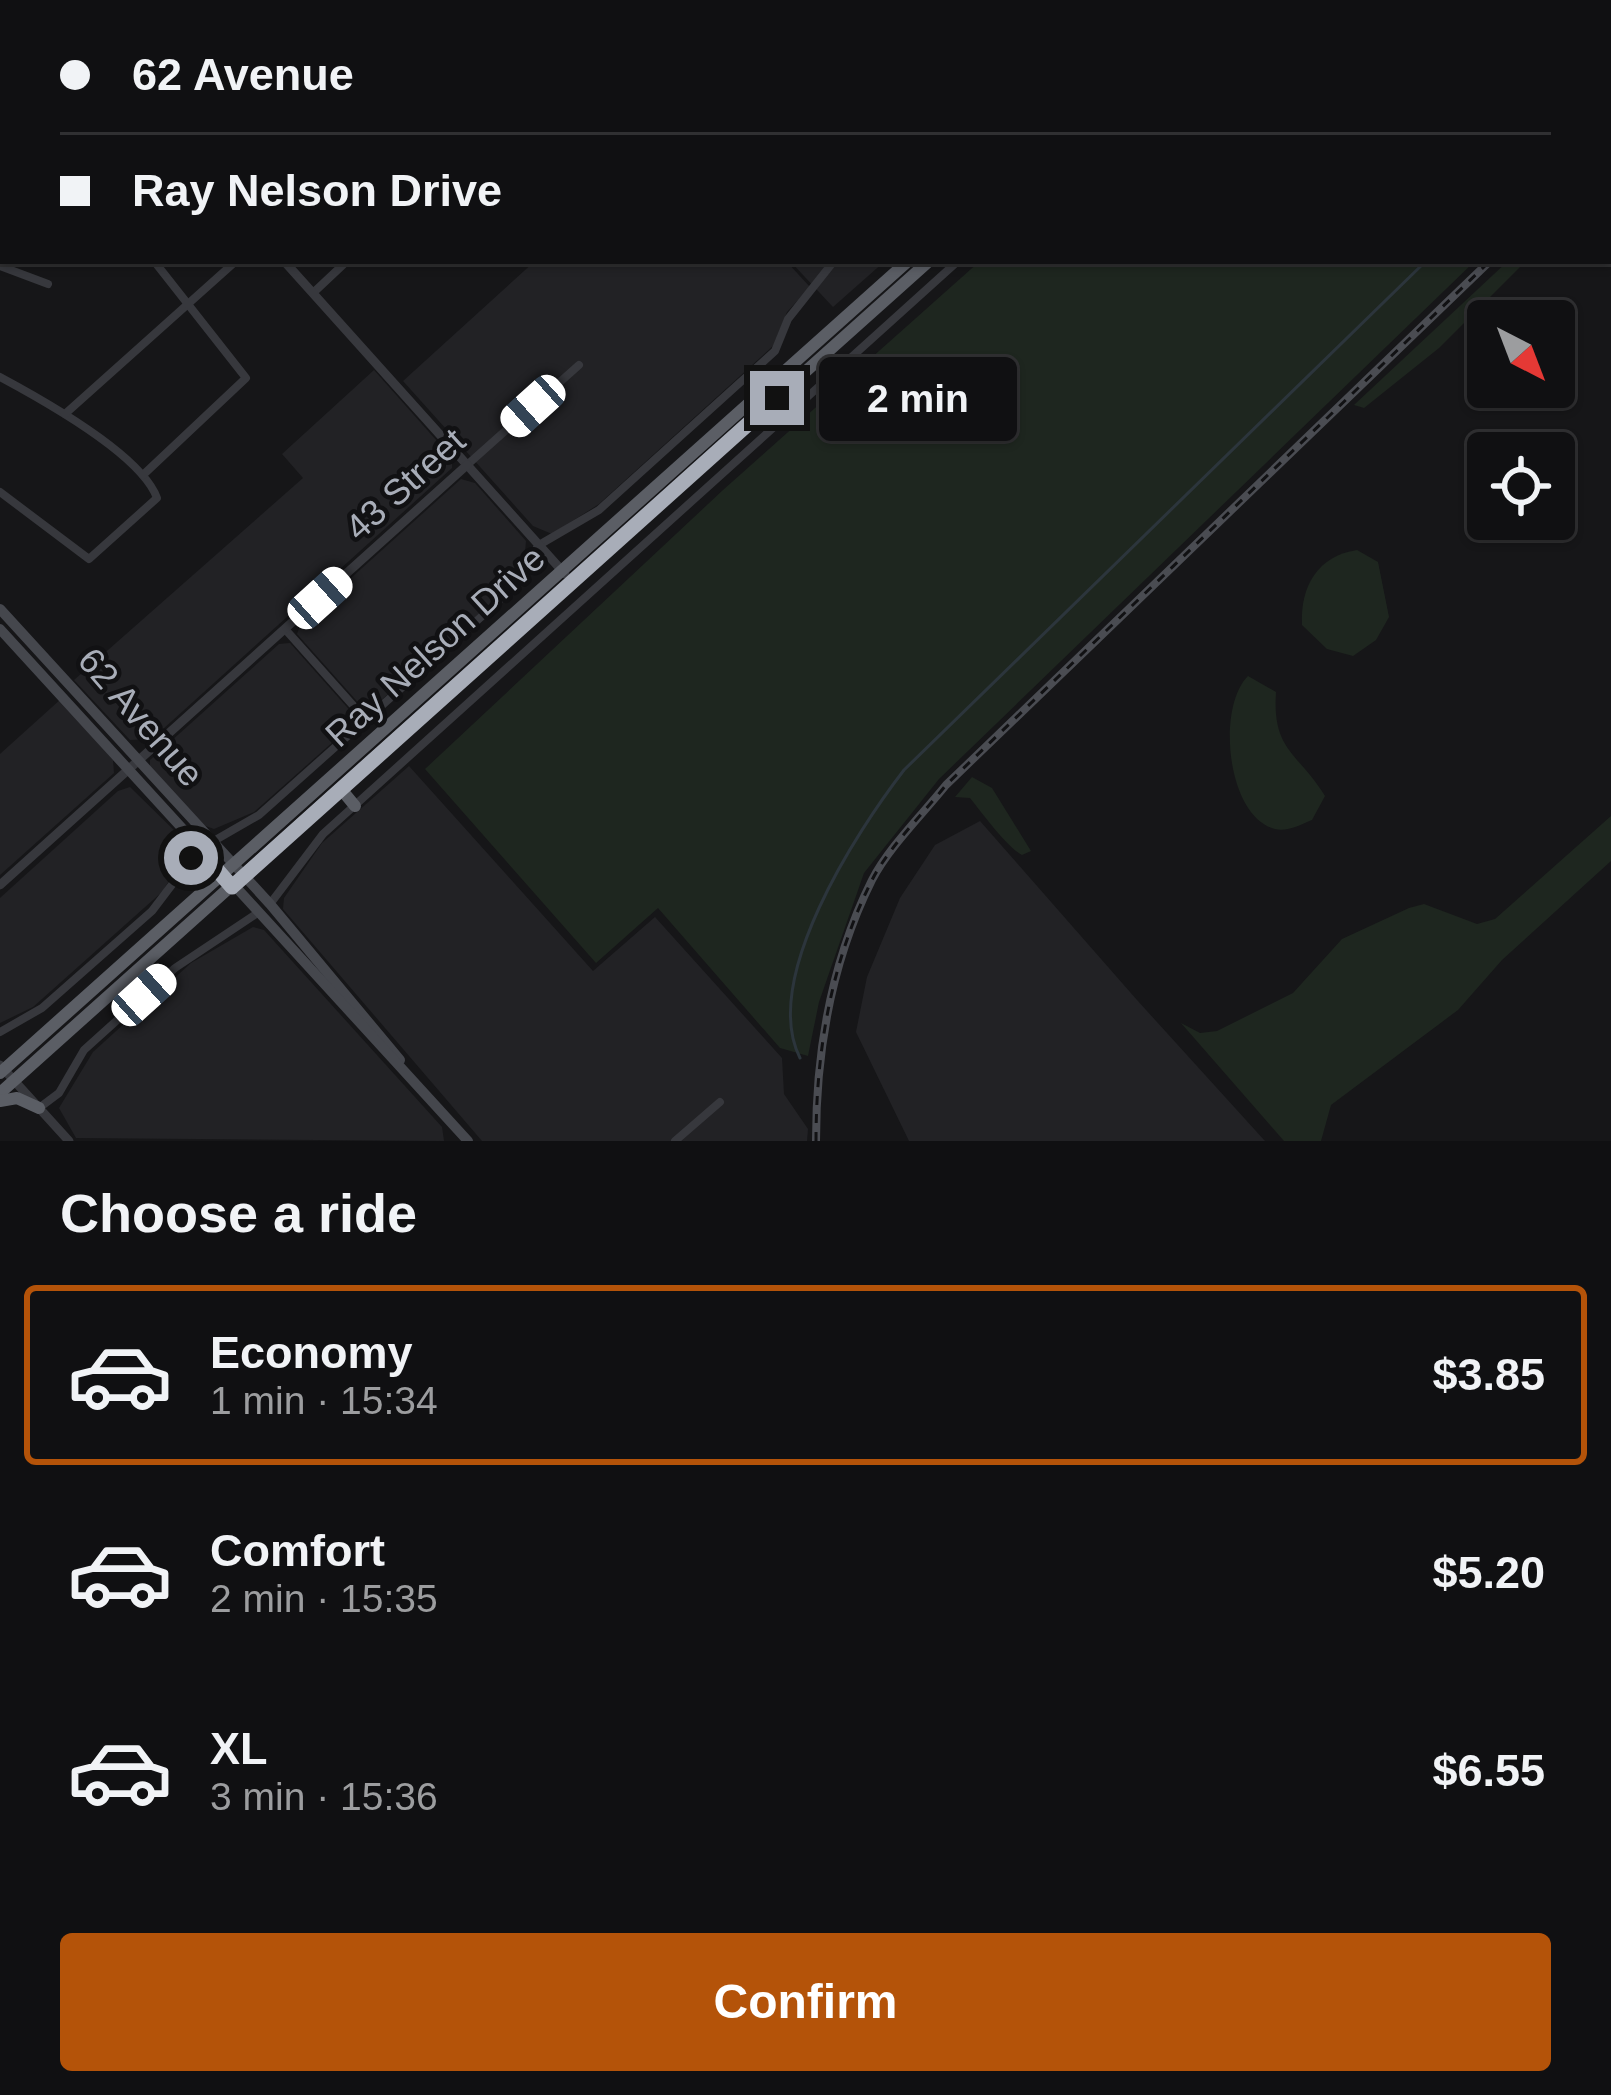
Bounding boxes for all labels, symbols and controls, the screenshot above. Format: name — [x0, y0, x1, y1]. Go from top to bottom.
text: 62 Avenue — [132, 49, 354, 100]
text: Ray Nelson Drive — [132, 165, 502, 216]
north arrow — [1467, 300, 1575, 408]
map controls — [1467, 300, 1575, 540]
callout: 2 min — [819, 356, 1017, 440]
car — [494, 369, 572, 443]
route end — [750, 371, 804, 425]
text: 2 min — [867, 377, 969, 420]
street label: 43 Street — [337, 420, 473, 548]
button: locate — [1467, 432, 1575, 540]
street label: Ray Nelson Drive — [317, 537, 553, 755]
car — [281, 561, 359, 635]
street label: 62 Avenue — [70, 640, 212, 794]
route start — [164, 831, 218, 885]
car — [105, 958, 183, 1032]
text: Choose a ride — [60, 1183, 417, 1243]
icon: car — [66, 1321, 174, 1429]
text: Economy — [210, 1327, 413, 1378]
text: $3.85 — [1432, 1349, 1545, 1400]
text: 1 min · 15:34 — [210, 1379, 438, 1422]
icon: car — [66, 1519, 174, 1627]
text: Comfort — [210, 1525, 385, 1576]
text: $5.20 — [1432, 1547, 1545, 1598]
text: 2 min · 15:35 — [210, 1577, 438, 1620]
icon: car — [66, 1717, 174, 1825]
text: XL — [210, 1723, 268, 1774]
text: $6.55 — [1432, 1745, 1545, 1796]
text: 3 min · 15:36 — [210, 1775, 438, 1818]
button: Confirm — [60, 1933, 1551, 2071]

